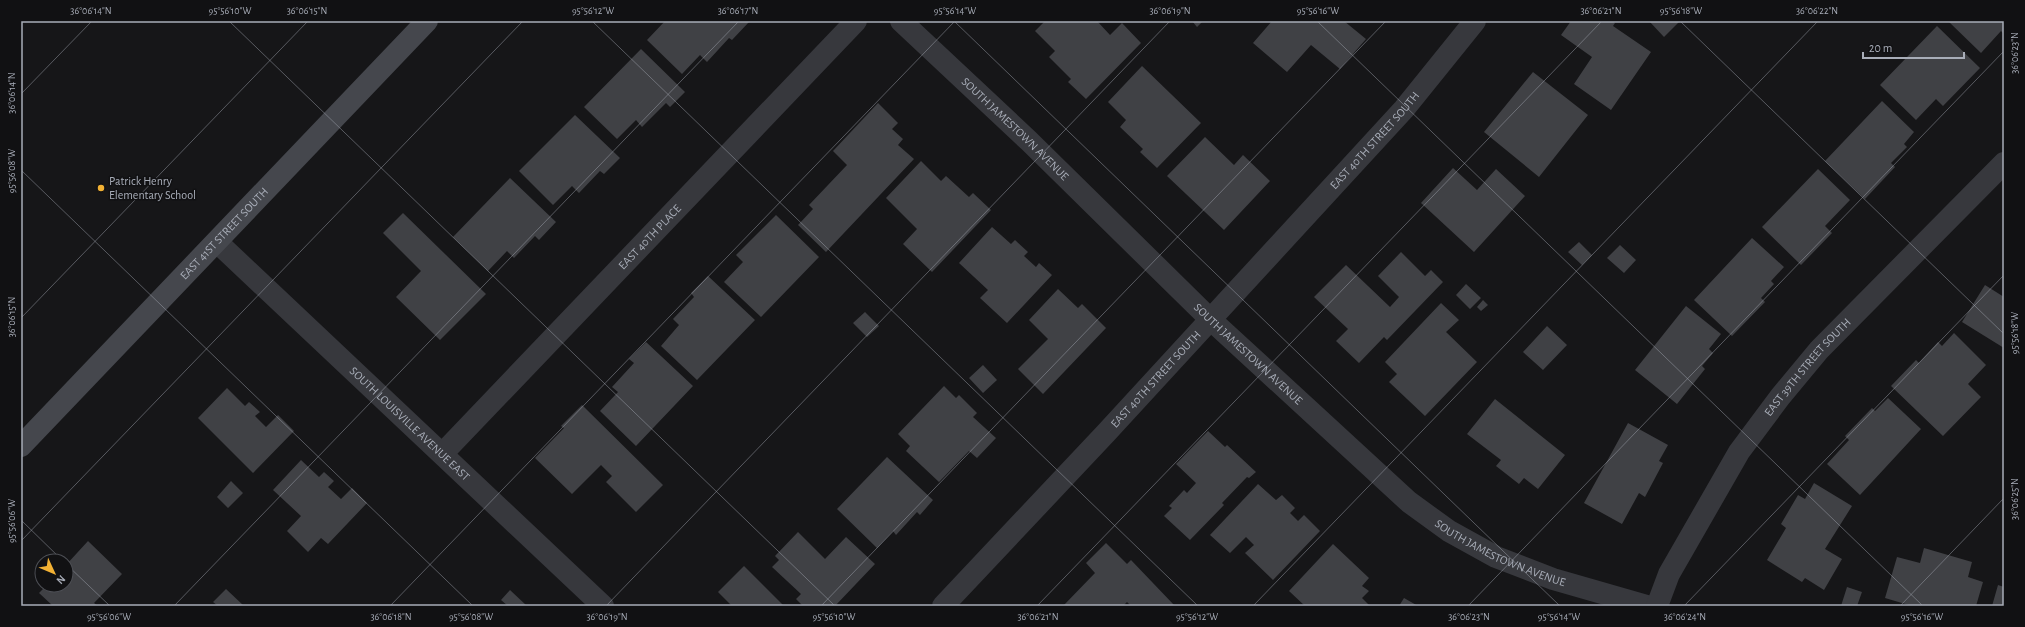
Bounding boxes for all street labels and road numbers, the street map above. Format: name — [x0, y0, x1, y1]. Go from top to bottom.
street label: SOUTH JAMESTOWN AVENUE — [959, 75, 1071, 183]
street label: EAST 40TH STREET SOUTH — [1328, 89, 1422, 191]
street label: EAST 41ST STREET SOUTH — [178, 185, 270, 282]
street label: EAST 40TH PLACE — [616, 202, 683, 272]
street label: SOUTH JAMESTOWN AVENUE — [1192, 301, 1305, 407]
street label: EAST 39TH STREET SOUTH — [1762, 316, 1853, 418]
street label: EAST 40TH STREET SOUTH — [1108, 328, 1203, 430]
street label: SOUTH LOUISVILLE AVENUE EAST — [347, 364, 472, 483]
street label: SOUTH JAMESTOWN AVENUE — [1433, 517, 1567, 588]

